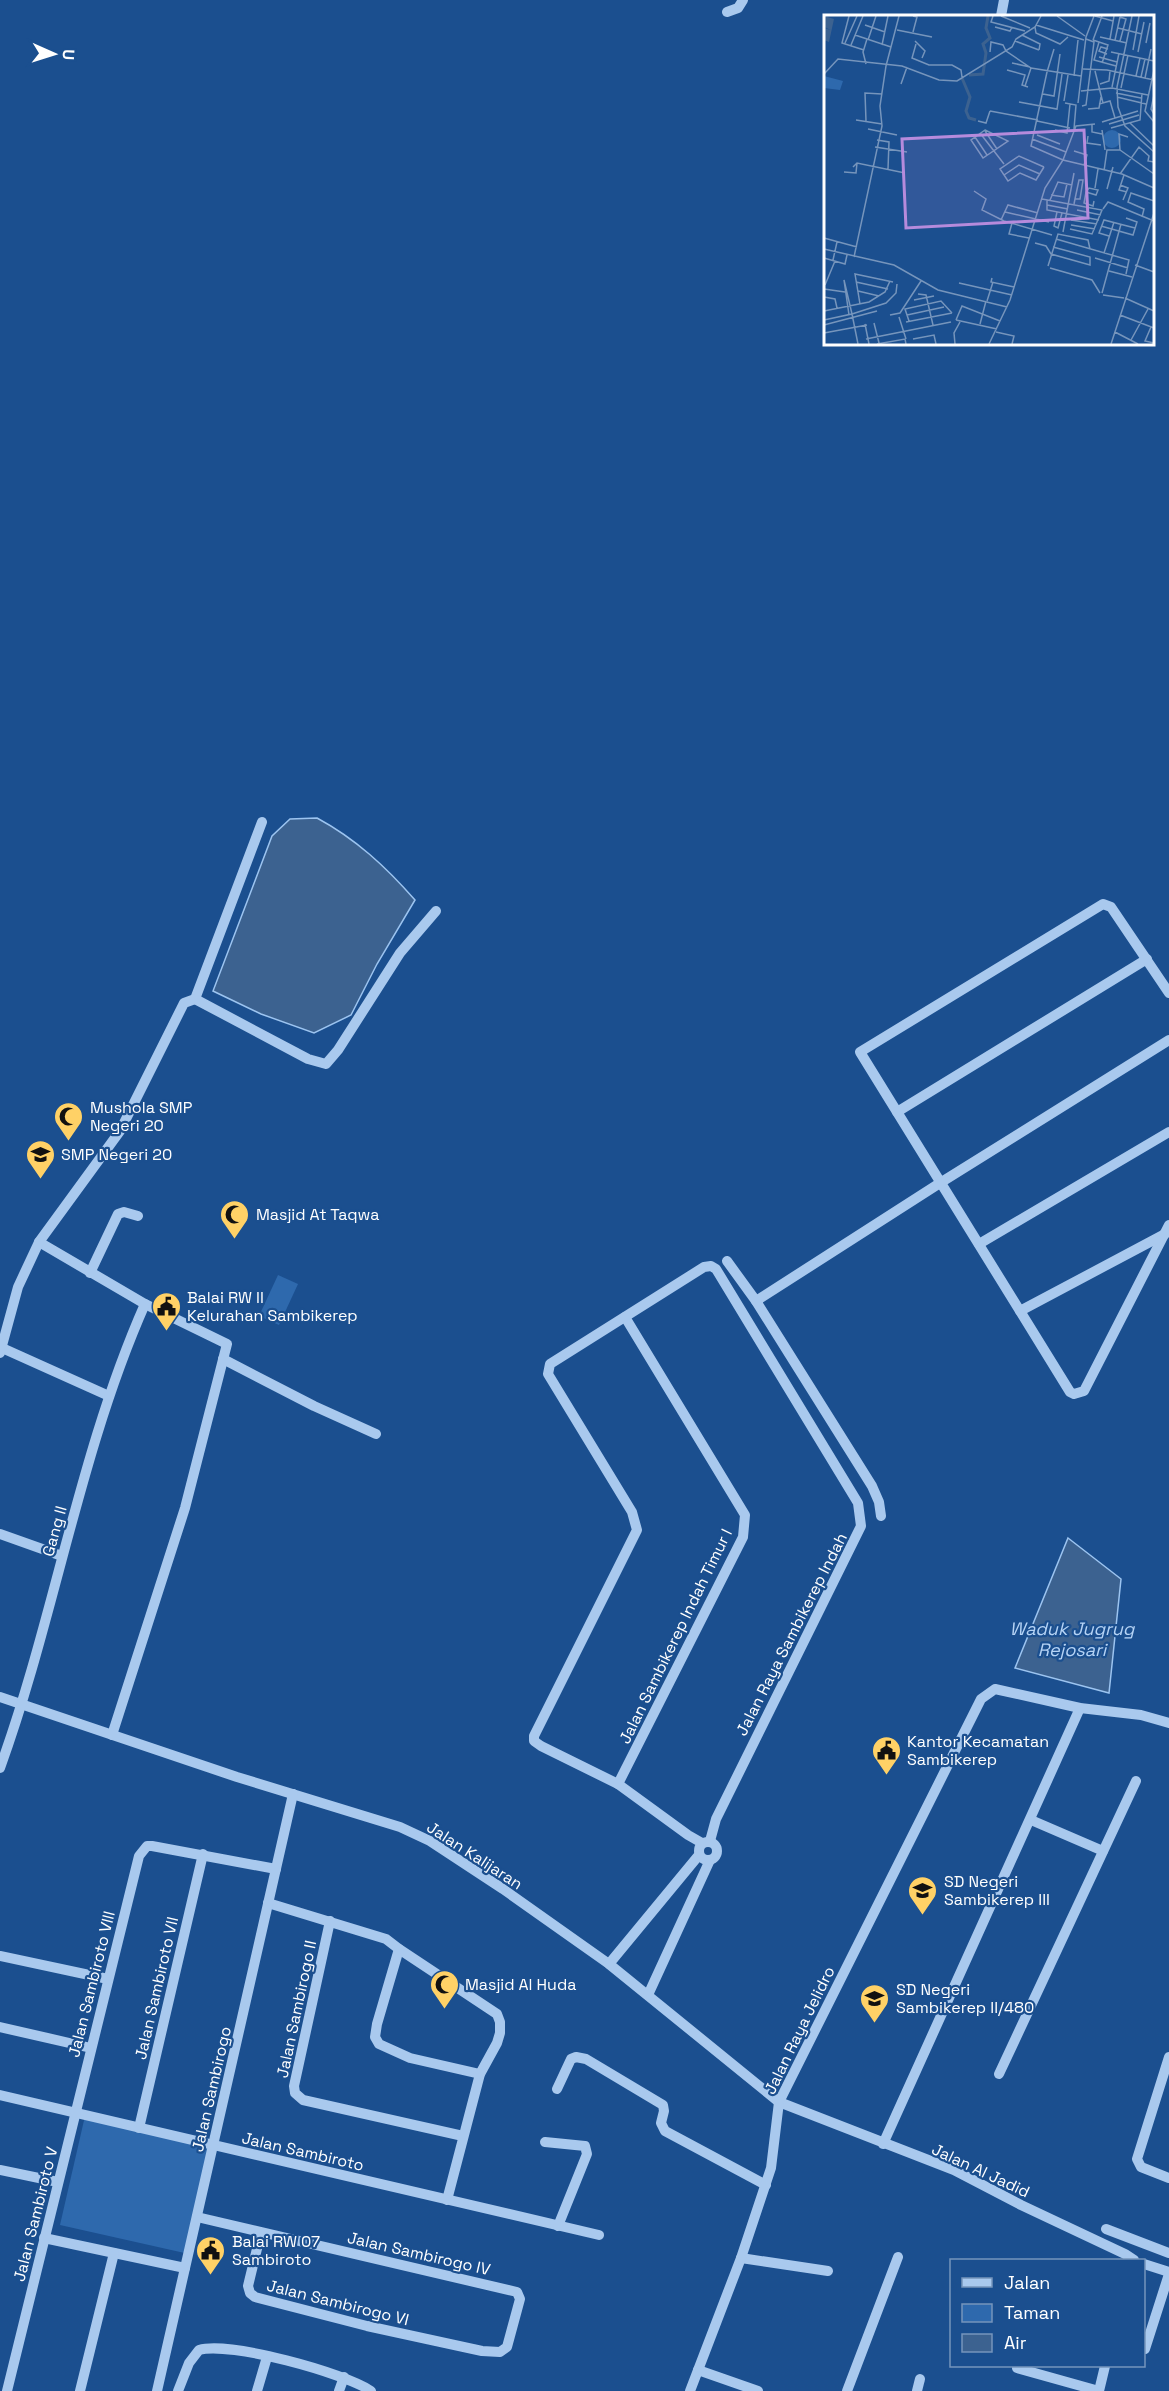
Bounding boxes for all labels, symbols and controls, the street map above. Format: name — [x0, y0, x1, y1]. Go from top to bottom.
inset map — [824, 15, 1154, 345]
north arrow — [24, 24, 84, 84]
text: U — [58, 49, 79, 61]
place label: Mushola SMP Negeri 20 — [90, 1097, 193, 1136]
mosque icon: Mushola SMP Negeri 20 — [53, 1100, 85, 1142]
school or university icon: SMP Negeri 20 — [24, 1138, 56, 1180]
place label: SMP Negeri 20 — [61, 1144, 172, 1165]
mosque icon: Masjid At Taqwa — [219, 1198, 251, 1240]
place label: Masjid At Taqwa — [256, 1204, 380, 1225]
place label: Balai RW II Kelurahan Sambikerep — [187, 1287, 358, 1326]
public building icon: Balai RW II Kelurahan Sambikerep — [150, 1290, 182, 1332]
street label: Gang II — [37, 1503, 72, 1559]
street label: Jalan Sambikerep Indah Timur I — [614, 1525, 737, 1747]
street label: Jalan Raya Sambikerep Indah — [731, 1529, 852, 1739]
water label: Waduk Jugrug Rejosari — [1010, 1617, 1136, 1661]
place label: Kantor Kecamatan Sambikerep — [907, 1731, 1049, 1770]
public building icon: Kantor Kecamatan Sambikerep — [870, 1734, 902, 1776]
street label: Jalan Kalijaran — [423, 1817, 527, 1894]
place label: SD Negeri Sambikerep III — [944, 1871, 1050, 1910]
school or university icon: SD Negeri Sambikerep III — [907, 1874, 939, 1916]
street label: Jalan Sambiroto VIII — [63, 1909, 120, 2059]
street label: Jalan Sambiroto VII — [130, 1915, 183, 2062]
street label: Jalan Sambirogo II — [272, 1938, 321, 2080]
street label: Jalan Raya Jelidro — [759, 1963, 840, 2098]
mosque icon: Masjid Al Huda — [428, 1968, 460, 2010]
place label: Masjid Al Huda — [465, 1974, 576, 1995]
place label: SD Negeri Sambikerep II/480 — [896, 1979, 1034, 2018]
school or university icon: SD Negeri Sambikerep II/480 — [859, 1982, 891, 2024]
street label: Jalan Sambirogo — [187, 2024, 236, 2154]
street label: Jalan Sambiroto — [240, 2127, 366, 2176]
street label: Jalan Al Jadid — [928, 2139, 1033, 2202]
street label: Jalan Sambiroto V — [9, 2144, 62, 2284]
street label: Jalan Sambirogo IV — [345, 2227, 492, 2280]
place label: Balai RW 07 Sambiroto — [232, 2231, 320, 2270]
public building icon: Balai RW 07 Sambiroto — [195, 2234, 227, 2276]
legend — [950, 2259, 1145, 2367]
text: Jalan — [1004, 2271, 1050, 2294]
street label: Jalan Sambirogo VI — [265, 2275, 411, 2330]
text: Taman — [1004, 2301, 1060, 2324]
text: Air — [1004, 2331, 1027, 2354]

